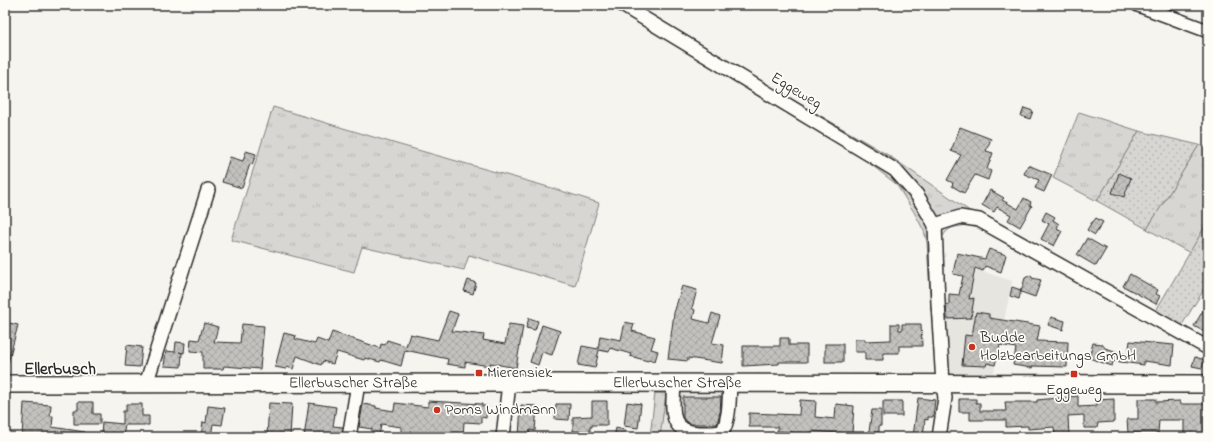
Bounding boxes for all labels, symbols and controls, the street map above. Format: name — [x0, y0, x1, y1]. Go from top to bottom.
street label: Eggeweg — [766, 66, 826, 116]
place label: Budde Holzbearbeitungs GmbH — [979, 326, 1136, 368]
marker: Budde Holzbearbeitungs GmbH — [967, 342, 977, 352]
district label: Ellerbusch — [24, 357, 96, 382]
place label: Mierensiek — [487, 361, 553, 385]
marker: Mierensiek — [474, 368, 484, 378]
marker: Eggeweg — [1069, 369, 1079, 379]
street label: Ellerbuscher Straße — [289, 371, 418, 395]
street label: Ellerbuscher Straße — [613, 371, 742, 395]
place label: Eggeweg — [1046, 378, 1102, 402]
place label: Poms Windmann — [445, 398, 556, 422]
marker: Poms Windmann — [432, 405, 442, 415]

